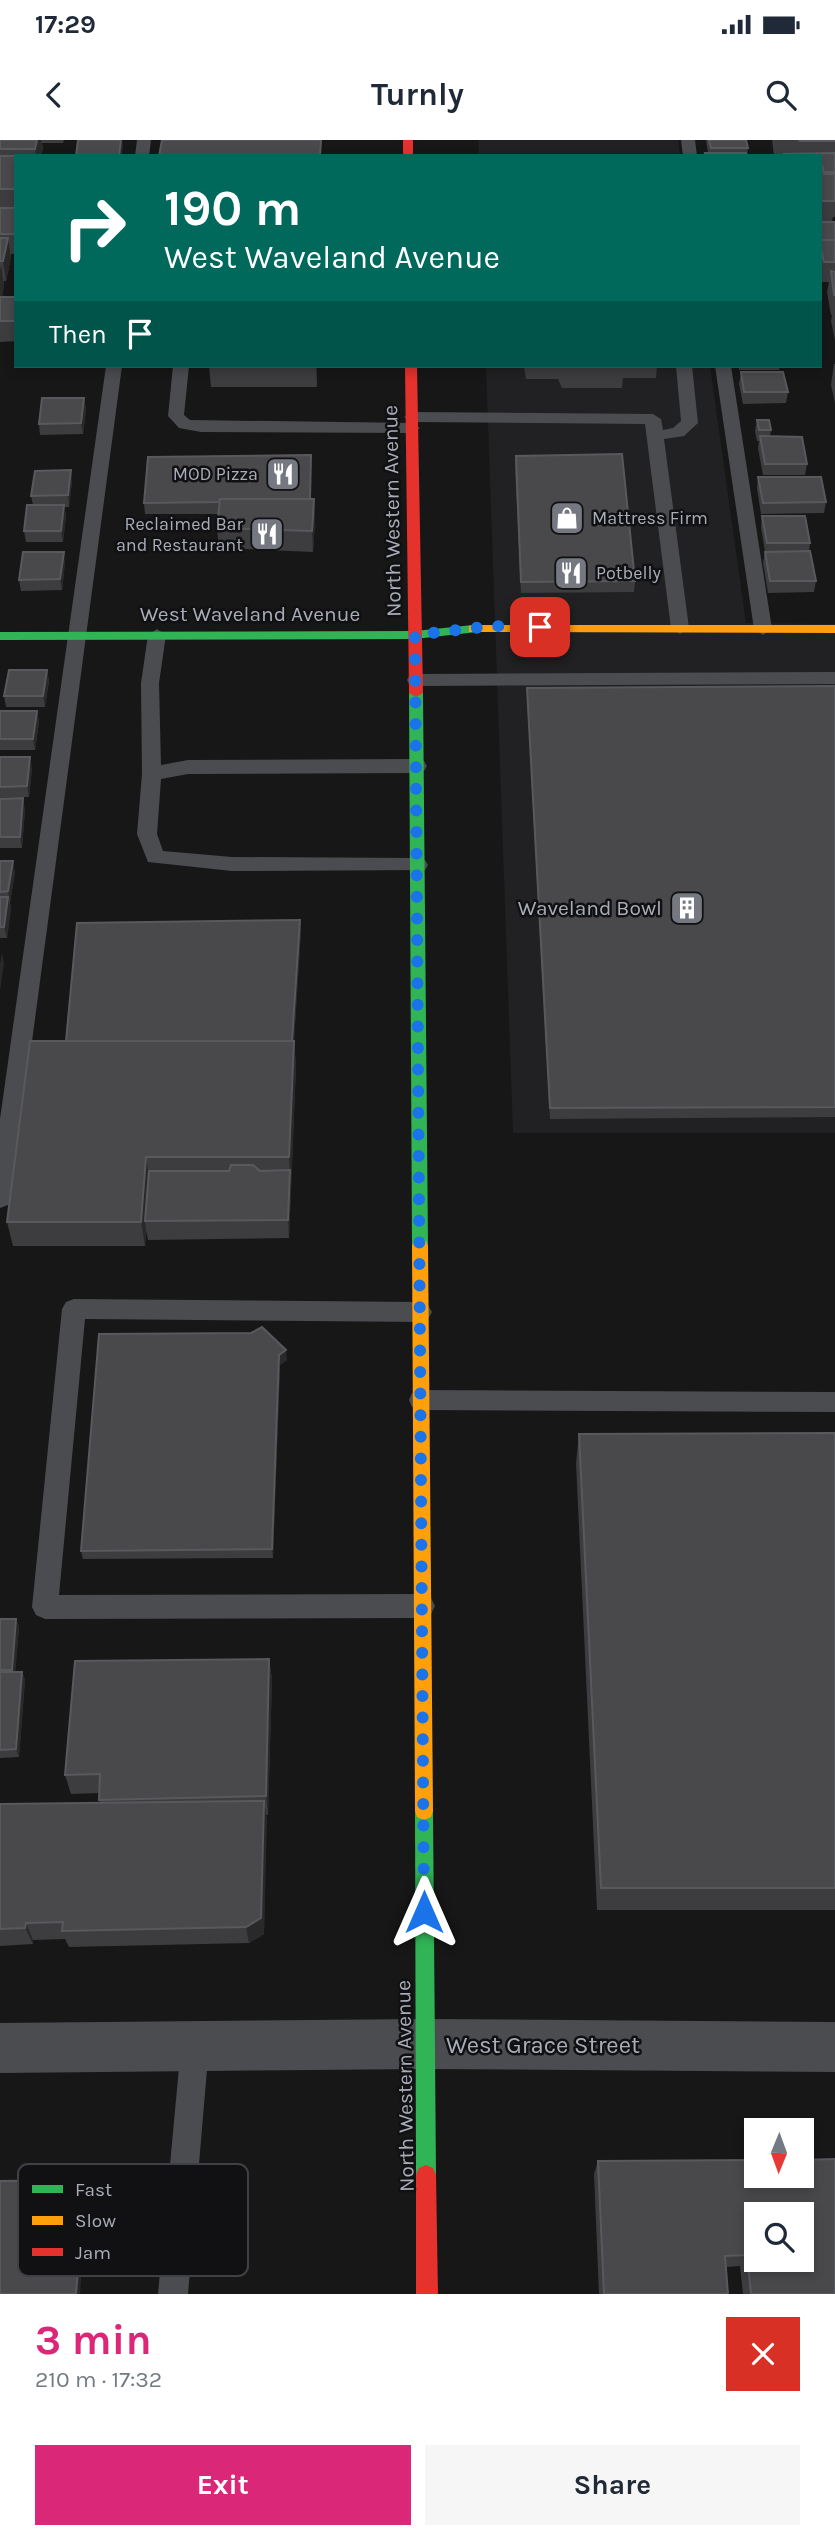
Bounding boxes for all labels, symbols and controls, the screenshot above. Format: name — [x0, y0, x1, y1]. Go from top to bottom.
text: 17:29 — [35, 9, 96, 40]
icon: back — [35, 76, 73, 114]
text: Turnly — [371, 76, 464, 113]
icon: search — [762, 76, 800, 114]
text: 190 m — [164, 180, 301, 237]
icon: right — [49, 182, 140, 273]
text: West Waveland Avenue — [164, 239, 500, 276]
icon: arrive — [121, 315, 159, 353]
text: Then — [49, 319, 107, 350]
street label: North Western Avenue — [378, 405, 406, 617]
restaurant icon: MOD Pizza — [264, 455, 302, 493]
place label: MOD Pizza — [173, 463, 258, 485]
shop icon: Mattress Firm — [548, 499, 586, 537]
place label: Mattress Firm — [592, 507, 708, 529]
place label: Reclaimed Bar and Restaurant — [116, 513, 243, 556]
restaurant icon: Reclaimed Bar and Restaurant — [248, 515, 286, 553]
restaurant icon: Potbelly — [552, 554, 590, 592]
place label: Potbelly — [596, 562, 662, 584]
pin — [510, 597, 570, 657]
street label: West Waveland Avenue — [140, 602, 360, 626]
icon: arrive — [521, 608, 559, 646]
building icon: Waveland Bowl — [668, 889, 706, 927]
place label: Waveland Bowl — [518, 896, 662, 920]
position arrow — [387, 1875, 461, 1949]
street label: North Western Avenue — [391, 1980, 419, 2192]
street label: West Grace Street — [446, 2031, 640, 2059]
north arrow — [744, 2118, 814, 2188]
map controls — [744, 2118, 814, 2272]
legend — [18, 2164, 248, 2276]
text: Fast — [75, 2179, 112, 2201]
button: search — [744, 2202, 814, 2272]
text: Slow — [75, 2210, 116, 2232]
text: Jam — [75, 2242, 111, 2264]
text: 3 min — [35, 2315, 152, 2365]
button: close — [726, 2317, 800, 2391]
text: 210 m · 17:32 — [35, 2366, 162, 2393]
button: Exit — [35, 2445, 411, 2525]
button: Share — [425, 2445, 800, 2525]

